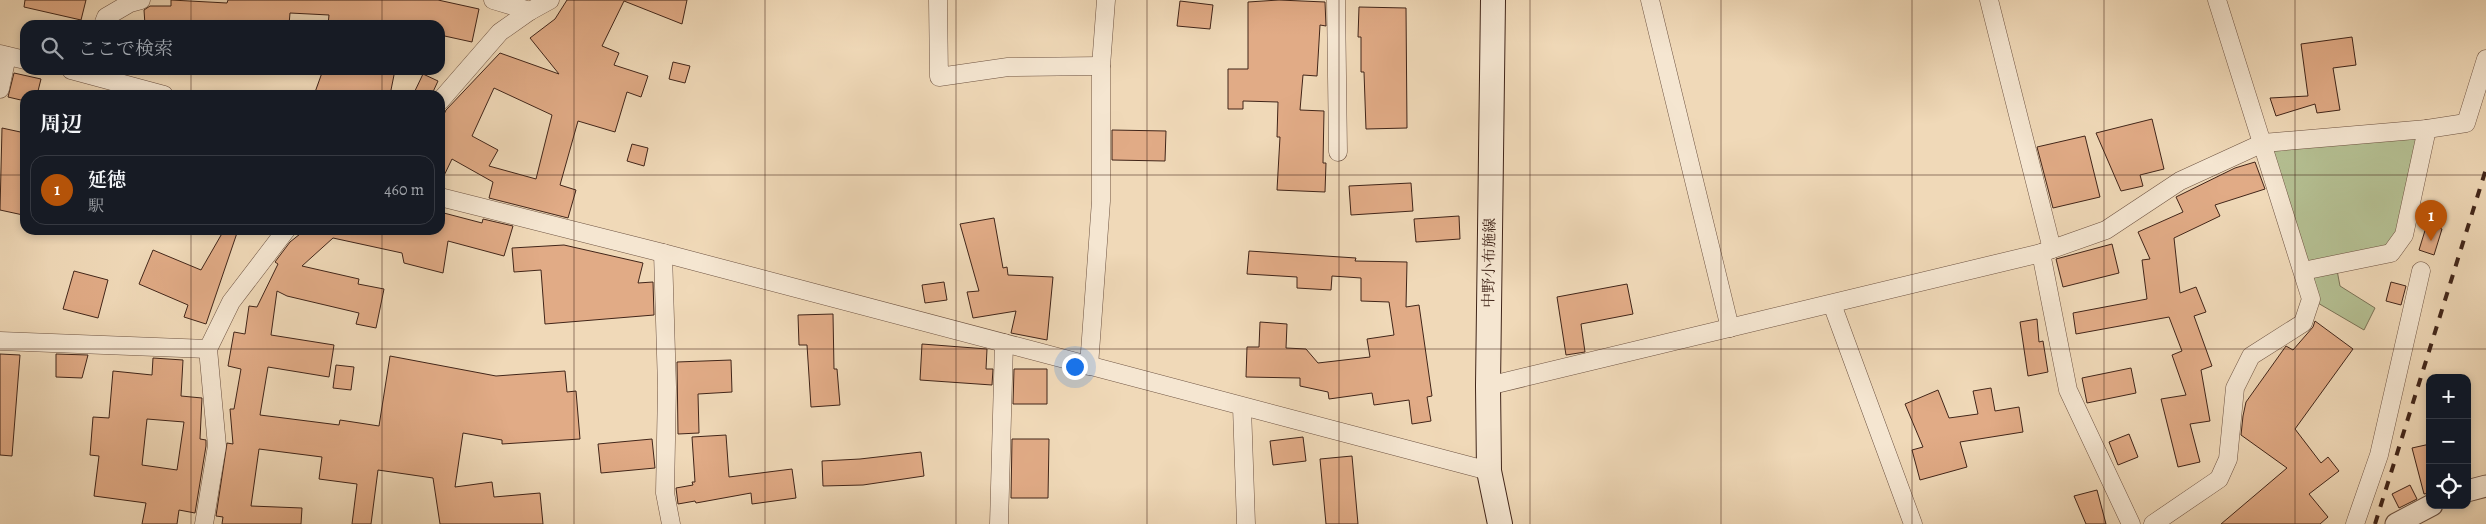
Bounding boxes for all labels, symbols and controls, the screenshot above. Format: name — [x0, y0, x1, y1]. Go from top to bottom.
search box — [20, 20, 445, 75]
icon: search — [38, 34, 66, 62]
text: ここで検索 — [78, 36, 173, 62]
text: 周辺 — [40, 110, 82, 138]
text: 延徳 — [88, 167, 126, 193]
text: 1 — [54, 179, 60, 201]
text: 460 m — [384, 179, 424, 201]
text: 駅 — [88, 195, 104, 217]
pin: 1 — [2415, 200, 2447, 241]
street label: 中野小布施線 — [1478, 218, 1500, 308]
your location — [1062, 354, 1088, 380]
map controls — [2426, 374, 2471, 509]
button: + — [2426, 374, 2471, 419]
button: − — [2426, 419, 2471, 464]
button: locate — [2426, 464, 2471, 509]

